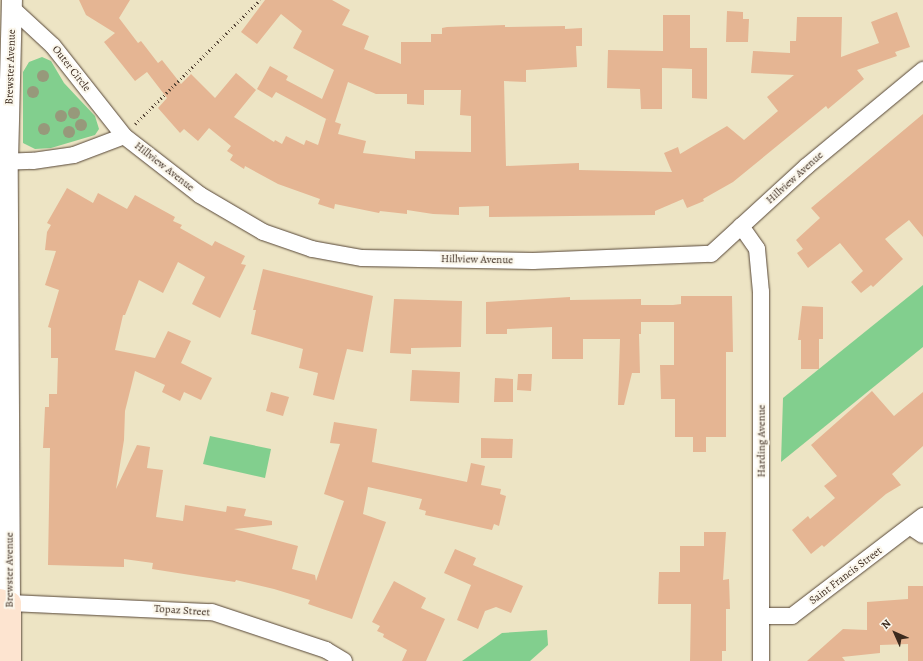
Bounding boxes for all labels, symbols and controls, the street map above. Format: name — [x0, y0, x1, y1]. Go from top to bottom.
street label: Brewster Avenue — [3, 29, 19, 105]
street label: Outer Circle — [49, 43, 93, 95]
street label: Hillview Avenue — [131, 140, 197, 194]
street label: Hillview Avenue — [764, 149, 826, 207]
street label: Hillview Avenue — [441, 253, 513, 267]
street label: Harding Avenue — [755, 405, 769, 477]
street label: Brewster Avenue — [3, 532, 17, 608]
street label: Saint Francis Street — [807, 544, 885, 608]
street label: Topaz Street — [154, 602, 210, 620]
north arrow — [875, 613, 915, 653]
text: N — [878, 616, 894, 632]

